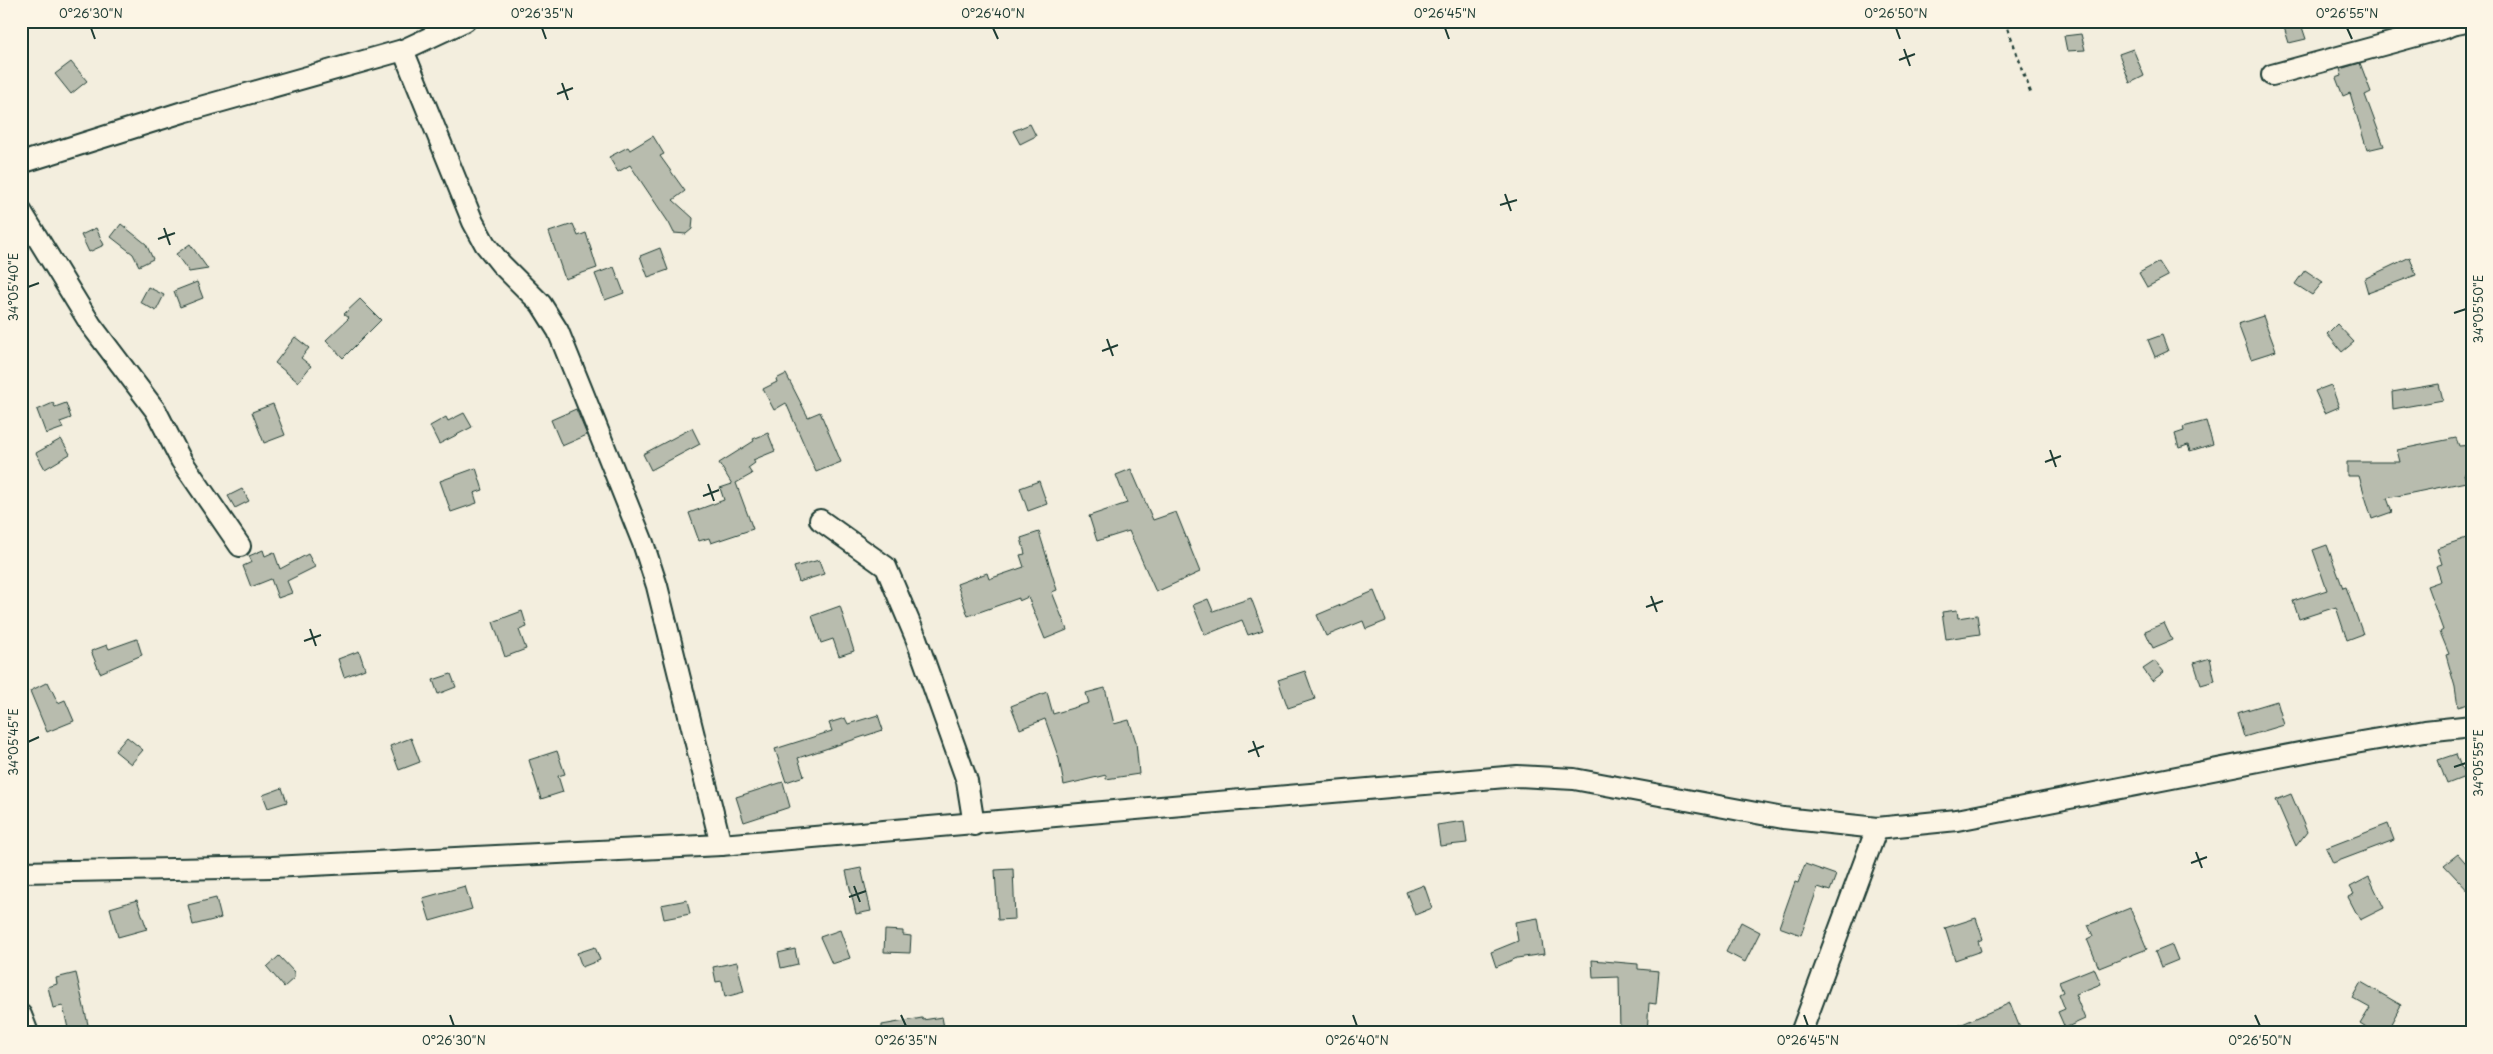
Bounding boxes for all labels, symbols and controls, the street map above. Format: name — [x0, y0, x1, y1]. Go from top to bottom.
text: 0°26'30"N — [59, 4, 123, 22]
text: 0°26'35"N — [511, 4, 573, 22]
text: 0°26'40"N — [961, 4, 1025, 22]
text: 0°26'45"N — [1414, 4, 1476, 22]
text: 0°26'50"N — [1864, 4, 1928, 22]
text: 0°26'55"N — [2316, 4, 2378, 22]
text: 34°05'40"E — [4, 253, 22, 321]
text: 34°05'50"E — [2469, 275, 2487, 343]
text: 34°05'45"E — [4, 708, 22, 776]
text: 34°05'55"E — [2469, 729, 2487, 797]
text: 0°26'30"N — [422, 1031, 486, 1049]
text: 0°26'35"N — [875, 1031, 937, 1049]
text: 0°26'40"N — [1325, 1031, 1389, 1049]
text: 0°26'45"N — [1777, 1031, 1839, 1049]
text: 0°26'50"N — [2228, 1031, 2292, 1049]

